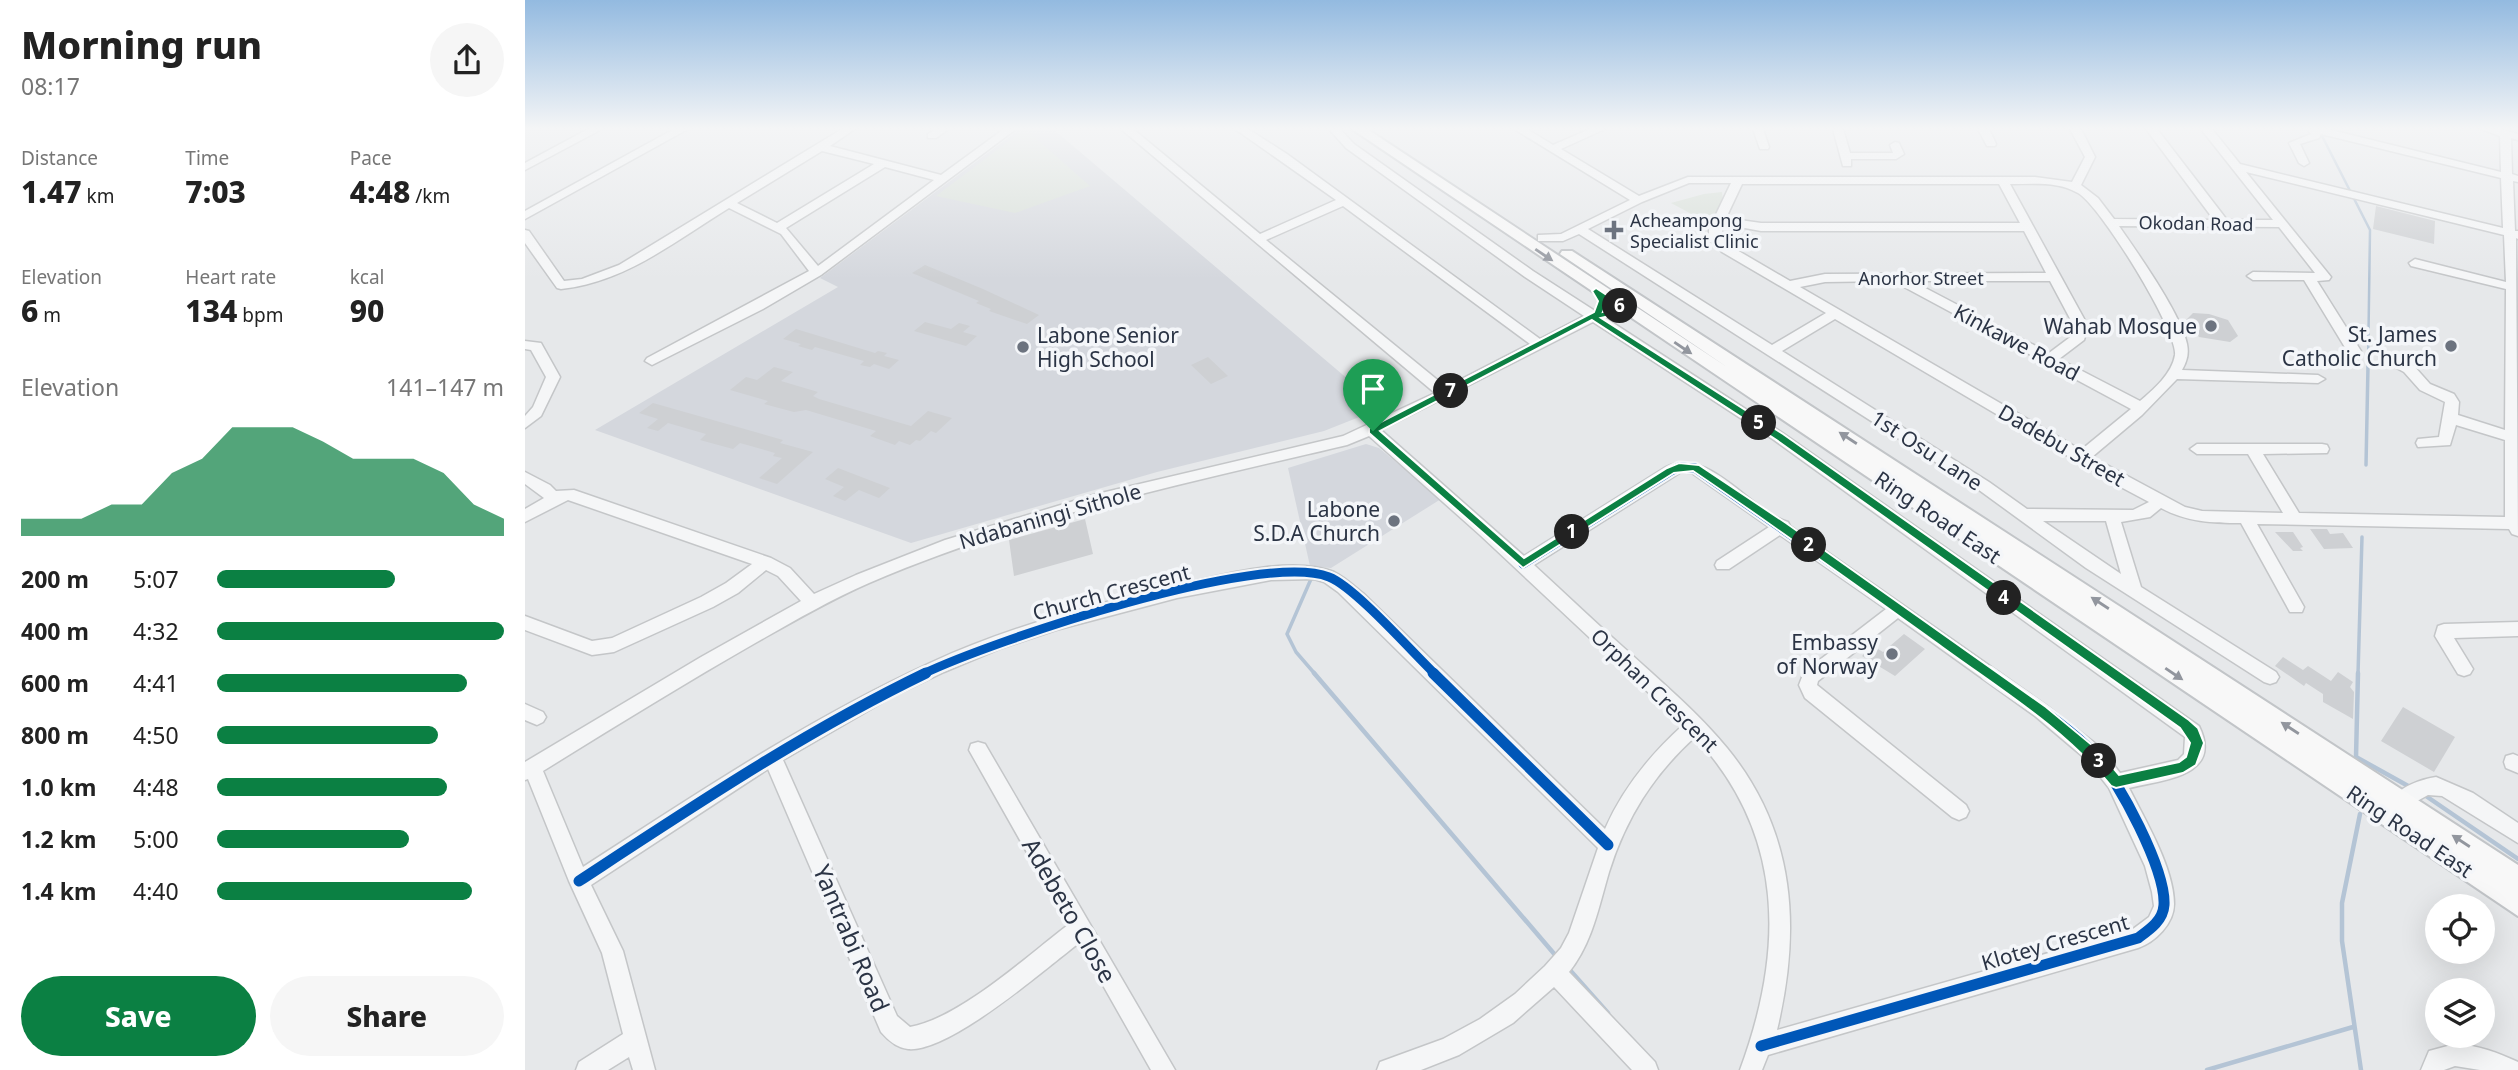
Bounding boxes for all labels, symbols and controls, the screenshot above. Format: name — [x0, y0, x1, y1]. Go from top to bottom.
text: Morning run — [21, 18, 262, 70]
button: share — [430, 23, 504, 97]
text: 08:17 — [21, 70, 80, 102]
text: Distance — [21, 145, 98, 171]
text: Time — [185, 145, 229, 171]
text: Pace — [350, 145, 392, 171]
text: 1.47 — [21, 171, 82, 212]
text: 7:03 — [185, 171, 246, 212]
text: 4:48 — [350, 171, 410, 212]
text: km — [82, 183, 114, 209]
text: /km — [410, 183, 450, 209]
place label: Acheampong Specialist Clinic — [1630, 208, 1759, 253]
street label: Okodan Road — [2138, 210, 2254, 236]
marker: Acheampong Specialist Clinic — [1604, 220, 1624, 240]
one-way arrow — [1534, 248, 1553, 261]
text: Elevation — [21, 264, 102, 290]
text: Heart rate — [185, 264, 276, 290]
text: kcal — [350, 264, 384, 290]
street label: Anorhor Street — [1858, 266, 1984, 290]
pin: 6 — [1603, 288, 1637, 324]
text: 6 — [21, 290, 38, 331]
text: 134 — [185, 290, 237, 331]
text: 90 — [350, 290, 384, 331]
text: 6 — [1614, 292, 1625, 318]
street label: Kinkawe Road — [1949, 297, 2085, 387]
text: m — [38, 302, 61, 328]
text: bpm — [237, 302, 283, 328]
place label: Wahab Mosque — [2043, 312, 2197, 340]
marker: Wahab Mosque — [2203, 318, 2219, 334]
place label: St. James Catholic Church — [2282, 320, 2437, 372]
place label: Labone Senior High School — [1037, 321, 1179, 373]
marker: St. James Catholic Church — [2443, 338, 2459, 354]
marker: Labone Senior High School — [1015, 339, 1031, 355]
one-way arrow — [1673, 341, 1693, 354]
pin — [1343, 359, 1403, 431]
icon: arrive — [1354, 370, 1392, 408]
text: Elevation — [21, 371, 119, 403]
text: 141–147 m — [386, 371, 504, 403]
pin: 7 — [1433, 374, 1469, 408]
text: 7 — [1445, 377, 1456, 403]
street label: Dadebu Street — [1994, 397, 2131, 493]
street label: 1st Osu Lane — [1866, 404, 1988, 496]
pin: 5 — [1741, 406, 1777, 440]
text: 5 — [1753, 409, 1764, 435]
one-way arrow — [1838, 432, 1858, 445]
street label: Ring Road East — [1869, 464, 2007, 570]
street label: Ndabaningi Sithole — [956, 477, 1144, 555]
place label: Labone S.D.A Church — [1253, 495, 1380, 547]
marker: Labone S.D.A Church — [1386, 513, 1402, 529]
pin: 1 — [1555, 514, 1589, 550]
text: 1 — [1566, 518, 1577, 544]
pin: 2 — [1791, 528, 1827, 562]
text: 2 — [1803, 531, 1814, 557]
street label: Church Crescent — [1029, 557, 1193, 626]
text: 200 m — [21, 563, 89, 595]
text: 5:07 — [133, 563, 179, 595]
pin: 4 — [1987, 580, 2021, 616]
text: 4 — [1998, 584, 2009, 610]
one-way arrow — [2090, 597, 2109, 610]
text: 400 m — [21, 615, 89, 647]
text: 4:32 — [133, 615, 179, 647]
street label: Orphan Crescent — [1585, 622, 1725, 758]
place label: Embassy of Norway — [1776, 628, 1878, 680]
marker: Embassy of Norway — [1884, 646, 1900, 662]
text: 600 m — [21, 667, 89, 699]
text: 4:41 — [133, 667, 179, 699]
one-way arrow — [2164, 667, 2183, 680]
text: 800 m — [21, 719, 89, 751]
text: 4:50 — [133, 719, 179, 751]
one-way arrow — [2281, 721, 2299, 735]
pin: 3 — [2081, 744, 2117, 778]
text: 3 — [2093, 747, 2104, 773]
text: 1.0 km — [21, 771, 96, 803]
text: 4:48 — [133, 771, 179, 803]
street label: Ring Road East — [2341, 778, 2479, 884]
text: 1.2 km — [21, 823, 96, 855]
text: 5:00 — [133, 823, 179, 855]
street label: Adebeto Close — [1015, 831, 1125, 989]
one-way arrow — [2452, 834, 2470, 848]
street label: Yantrabi Road — [806, 859, 898, 1017]
text: 1.4 km — [21, 875, 96, 907]
text: 4:40 — [133, 875, 179, 907]
map controls — [2425, 894, 2495, 1048]
button: locate — [2425, 894, 2495, 964]
street label: Klotey Crescent — [1978, 907, 2132, 976]
button: Save — [21, 976, 256, 1056]
button: Share — [270, 976, 504, 1056]
button: layers — [2425, 978, 2495, 1048]

